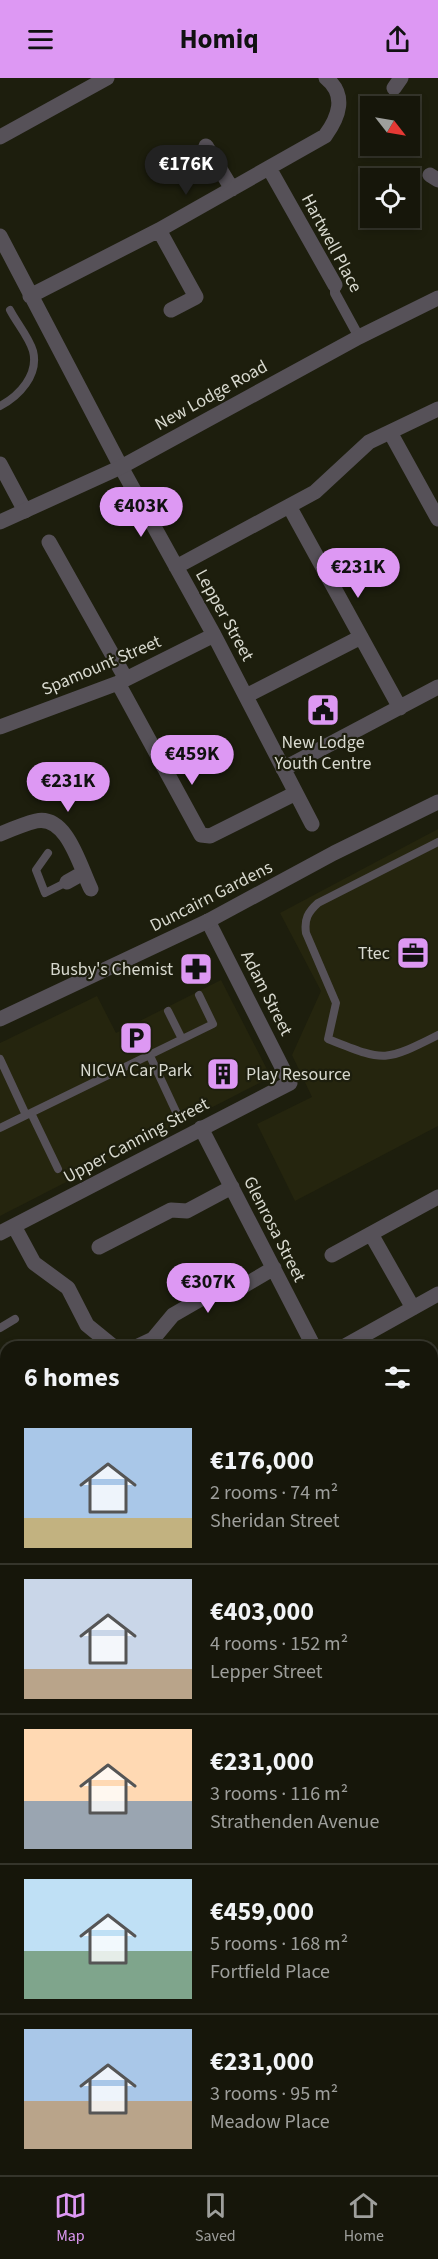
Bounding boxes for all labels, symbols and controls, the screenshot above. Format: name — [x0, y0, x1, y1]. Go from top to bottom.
text: Homiq — [179, 20, 259, 59]
icon: menu — [24, 23, 57, 56]
icon: share — [381, 23, 414, 56]
north arrow — [360, 96, 420, 156]
map controls — [360, 96, 420, 228]
pin: €176K — [144, 145, 228, 196]
text: €176K — [159, 150, 213, 178]
button: locate — [360, 168, 420, 228]
street label: Hartwell Place — [295, 190, 368, 297]
street label: New Lodge Road — [150, 354, 272, 437]
pin: €403K — [99, 487, 183, 538]
text: €403K — [114, 492, 168, 520]
pin: €231K — [316, 548, 400, 599]
text: €231K — [331, 553, 385, 581]
street label: Lepper Street — [189, 565, 260, 666]
street label: Spamount Street — [38, 629, 165, 702]
public building icon: New Lodge Youth Centre — [305, 692, 341, 728]
place label: New Lodge Youth Centre — [274, 730, 372, 776]
pin: €459K — [150, 735, 234, 786]
text: €459K — [165, 740, 219, 768]
pin: €231K — [26, 762, 110, 813]
text: €231K — [41, 767, 95, 795]
street label: Duncairn Gardens — [146, 855, 277, 938]
office icon: Ttec — [395, 935, 431, 971]
place label: Ttec — [358, 941, 390, 966]
street label: Adam Street — [234, 946, 299, 1040]
pharmacy icon: Busby's Chemist — [178, 951, 214, 987]
place label: Busby's Chemist — [50, 957, 173, 982]
parking icon: NICVA Car Park — [118, 1020, 154, 1056]
building icon: Play Resource — [205, 1056, 241, 1092]
place label: NICVA Car Park — [80, 1058, 192, 1083]
place label: Play Resource — [246, 1062, 351, 1087]
street label: Upper Canning Street — [59, 1092, 213, 1189]
street label: Glenrosa Street — [237, 1172, 312, 1286]
pin: €307K — [166, 1263, 250, 1314]
text: €307K — [181, 1268, 235, 1296]
text: 6 homes — [24, 1359, 119, 1396]
icon: filters — [381, 1361, 414, 1394]
text: €176,000 — [210, 1442, 314, 1479]
icon: home — [72, 1452, 144, 1524]
text: 2 rooms · 74 m² — [210, 1479, 338, 1507]
text: Sheridan Street — [210, 1507, 340, 1535]
text: €403,000 — [210, 1593, 314, 1630]
icon: home — [72, 1603, 144, 1675]
text: 4 rooms · 152 m² — [210, 1630, 348, 1658]
text: Lepper Street — [210, 1658, 323, 1686]
text: €231,000 — [210, 1743, 314, 1780]
icon: home — [72, 1753, 144, 1825]
text: 3 rooms · 116 m² — [210, 1780, 348, 1808]
text: Strathenden Avenue — [210, 1808, 379, 1836]
text: €459,000 — [210, 1893, 314, 1930]
icon: home — [72, 1903, 144, 1975]
text: 5 rooms · 168 m² — [210, 1930, 348, 1958]
text: Fortfield Place — [210, 1958, 330, 1986]
text: €231,000 — [210, 2043, 314, 2080]
icon: home — [72, 2053, 144, 2125]
text: 3 rooms · 95 m² — [210, 2080, 338, 2108]
text: Meadow Place — [210, 2108, 330, 2136]
tab: Map — [54, 2189, 87, 2247]
tab: Saved — [195, 2189, 236, 2247]
tab: Home — [344, 2189, 384, 2247]

